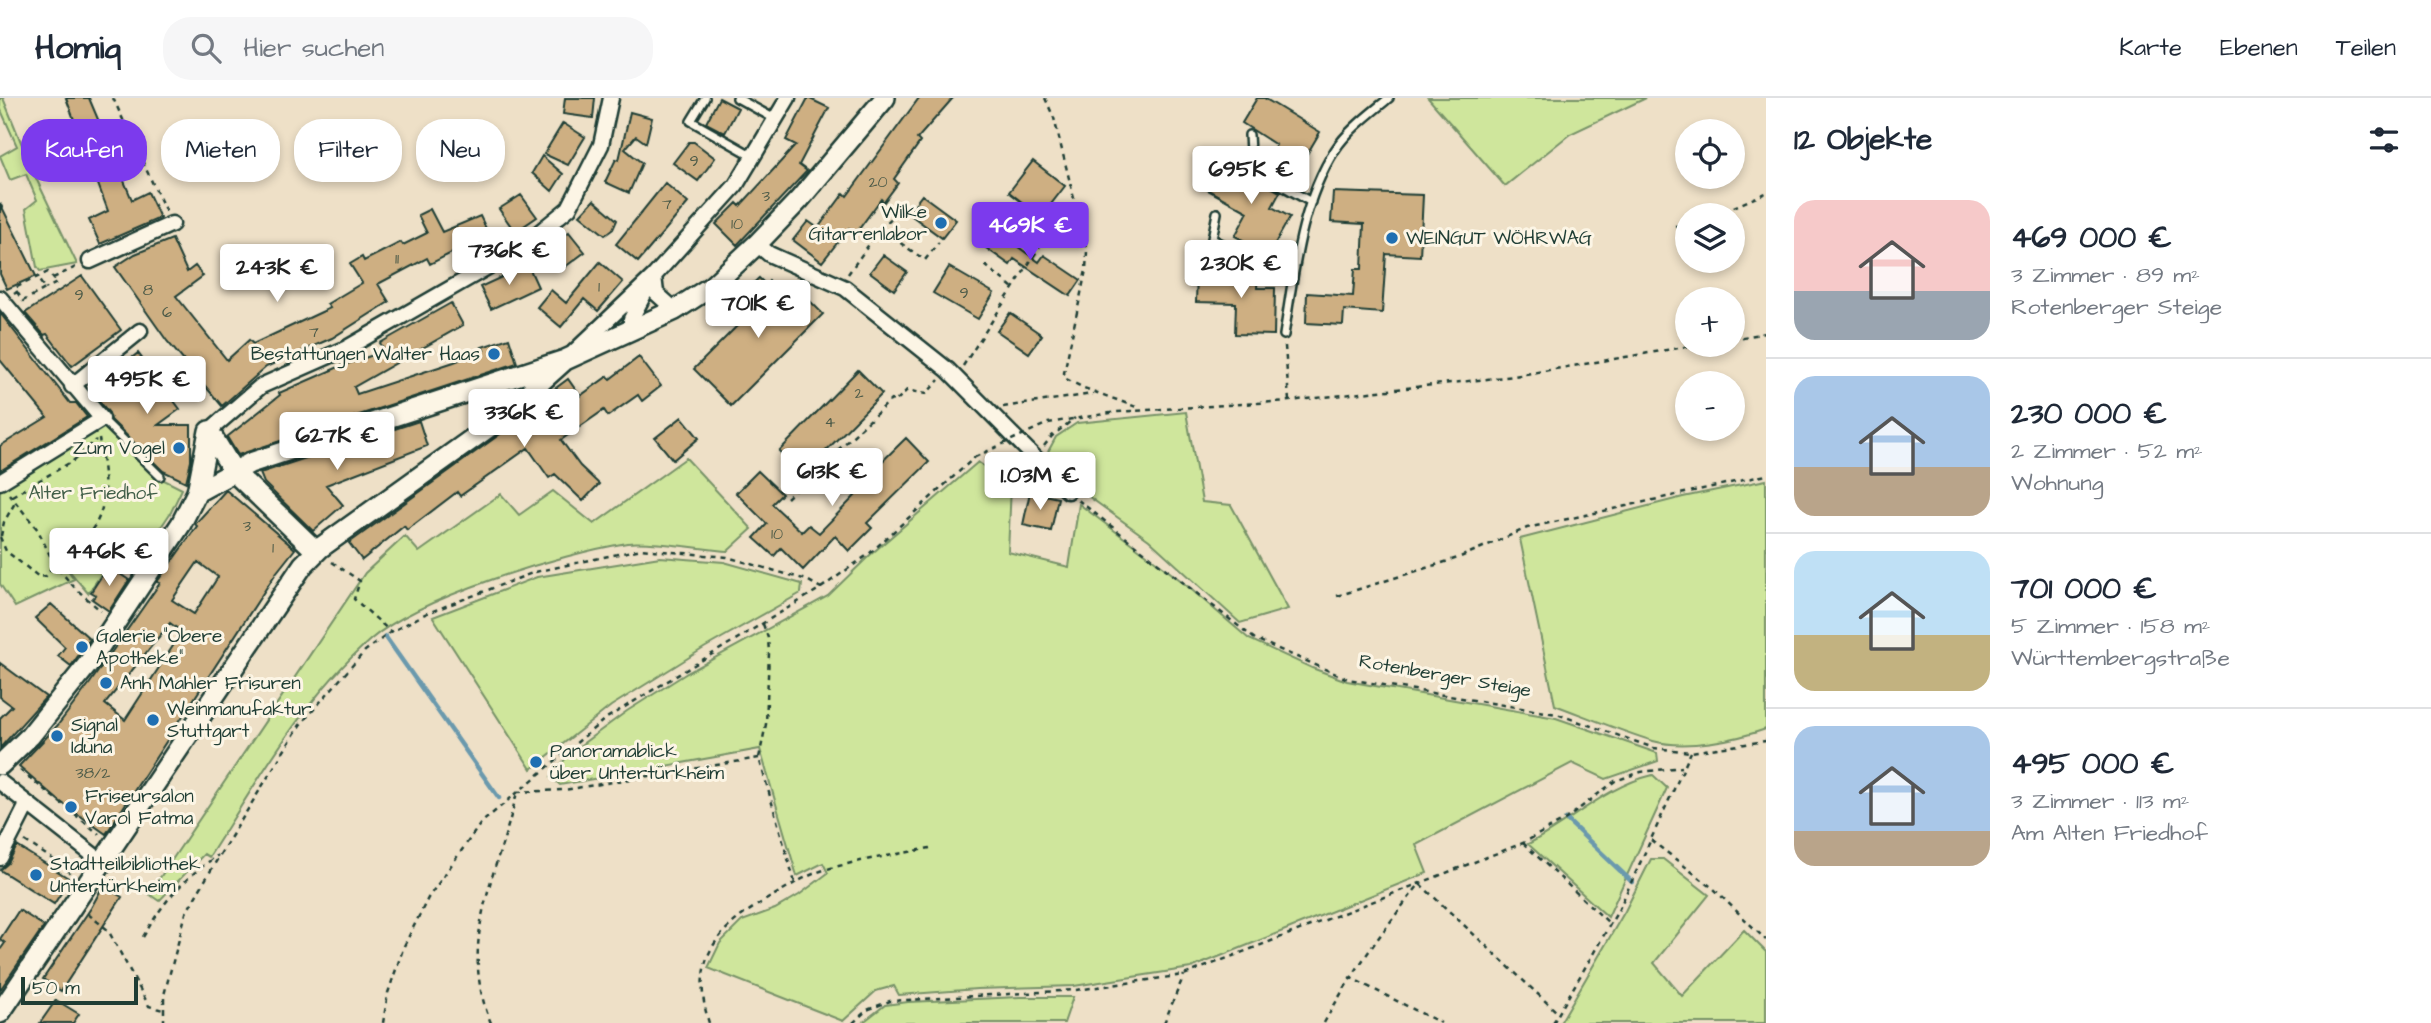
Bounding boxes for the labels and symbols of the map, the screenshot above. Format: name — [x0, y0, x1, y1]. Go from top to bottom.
pin: 695K € — [1194, 146, 1308, 206]
house number: 9 — [689, 150, 699, 172]
house number: 20 — [868, 171, 888, 193]
house number: 3 — [762, 185, 770, 207]
house number: 7 — [662, 193, 672, 215]
place label: Wilke Gitarrenlabor — [808, 199, 928, 248]
pin: 469K € — [973, 202, 1087, 262]
house number: 10 — [731, 213, 743, 235]
marker: Wilke Gitarrenlabor — [933, 215, 949, 231]
place label: WEINGUT WÖHRWAG — [1406, 225, 1592, 252]
pin: 736K € — [452, 228, 566, 287]
marker: WEINGUT WÖHRWAG — [1384, 230, 1400, 246]
pin: 230K € — [1184, 240, 1298, 300]
pin: 243K € — [220, 244, 334, 304]
house number: 11 — [395, 248, 399, 270]
house number: 1 — [598, 276, 600, 298]
house number: 8 — [143, 279, 153, 301]
pin: 701K € — [701, 280, 815, 340]
house number: 9 — [959, 282, 969, 304]
house number: 9 — [74, 284, 84, 306]
house number: 6 — [162, 301, 172, 323]
house number: 7 — [309, 321, 319, 343]
place label: Bestattungen Walter Haas — [251, 341, 480, 369]
marker: Bestattungen Walter Haas — [486, 346, 502, 362]
pin: 495K € — [90, 356, 204, 416]
house number: 2 — [854, 382, 864, 404]
pin: 336K € — [467, 390, 581, 449]
house number: 4 — [825, 411, 836, 433]
pin: 627K € — [280, 412, 394, 472]
place label: Zum Vogel — [72, 435, 165, 463]
marker: Zum Vogel — [171, 440, 187, 456]
pin: 613K € — [775, 448, 889, 508]
pin: 1.03M € — [975, 452, 1105, 512]
park label: Alter Friedhof — [28, 480, 158, 507]
house number: 3 — [243, 515, 251, 537]
house number: 10 — [771, 523, 783, 545]
pin: 446K € — [52, 528, 166, 588]
house number: 1 — [272, 537, 274, 559]
place label: Galerie "Obere Apotheke" — [96, 623, 222, 672]
marker: Galerie "Obere Apotheke" — [74, 639, 90, 655]
street label: Rotenberger Steige — [1357, 648, 1533, 705]
place label: Anh Mahler Frisuren — [120, 670, 301, 697]
marker: Anh Mahler Frisuren — [98, 675, 114, 691]
place label: Weinmanufaktur Stuttgart — [167, 696, 312, 746]
place label: Signal Iduna — [71, 712, 118, 761]
marker: Weinmanufaktur Stuttgart — [145, 712, 161, 728]
marker: Signal Iduna — [49, 728, 65, 744]
place label: Panoramablick über Untertürkheim — [550, 738, 724, 787]
marker: Panoramablick über Untertürkheim — [528, 754, 544, 770]
house number: 38/2 — [76, 762, 110, 784]
place label: Friseursalon Varol Fatma — [85, 783, 194, 832]
marker: Friseursalon Varol Fatma — [63, 799, 79, 815]
place label: Stadtteilbibliothek Untertürkheim — [50, 851, 201, 900]
marker: Stadtteilbibliothek Untertürkheim — [28, 867, 44, 883]
scale bar — [21, 974, 138, 1006]

